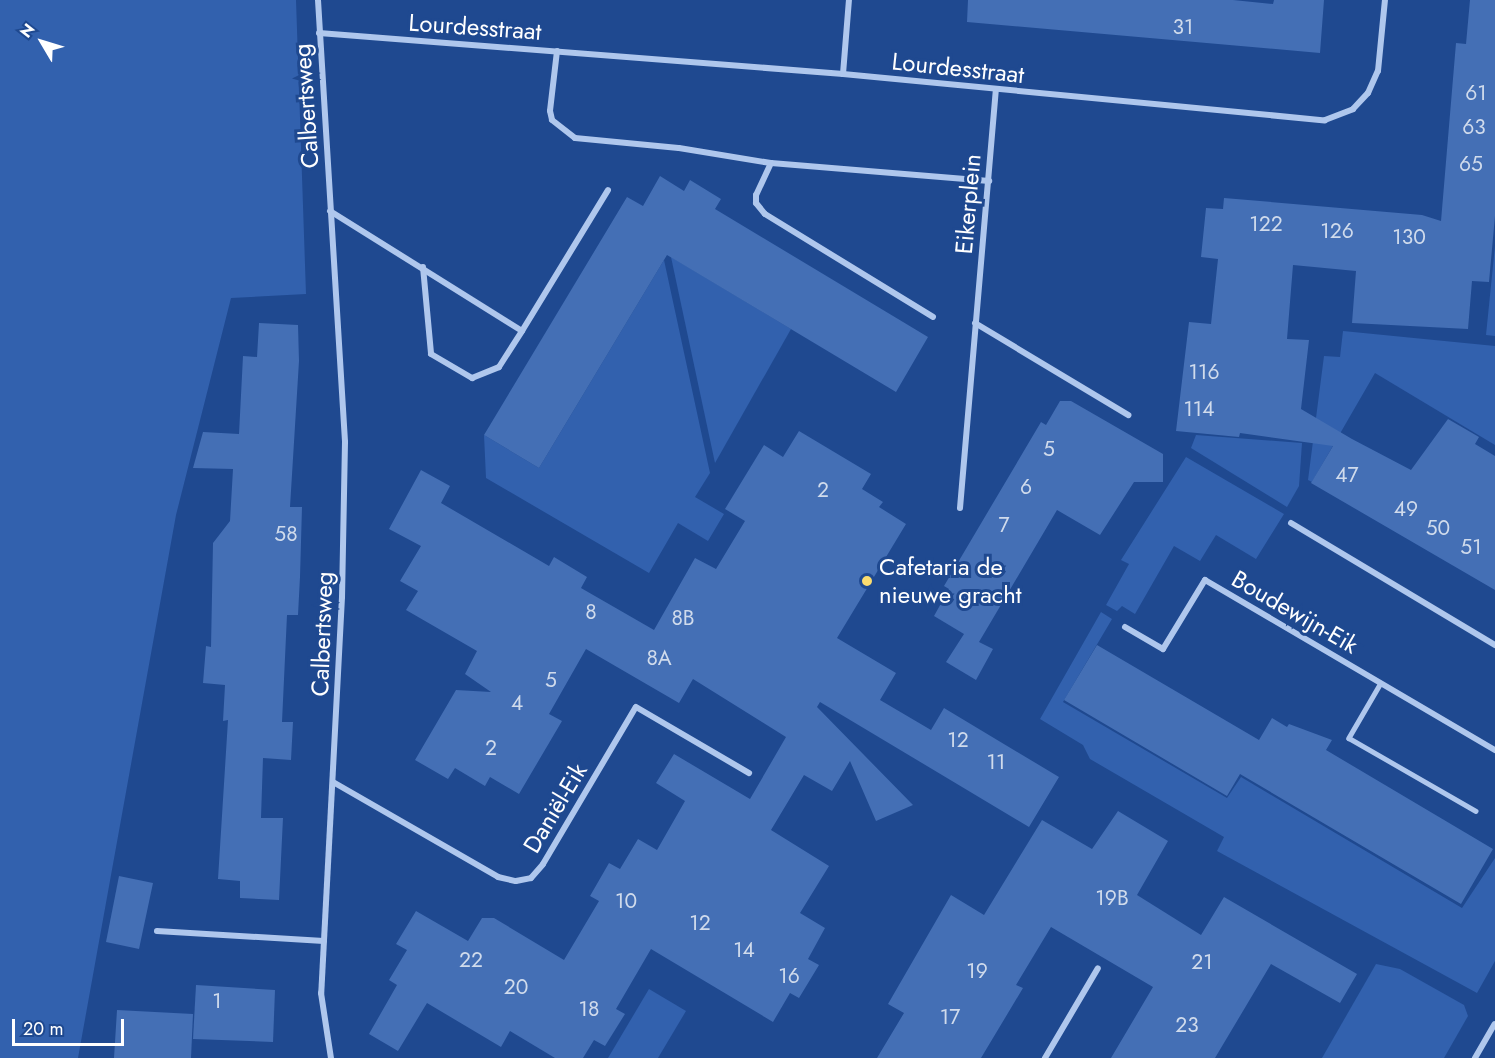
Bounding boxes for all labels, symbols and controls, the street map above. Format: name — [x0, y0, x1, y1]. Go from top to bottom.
street label: Lourdesstraat — [408, 8, 542, 46]
north arrow — [12, 12, 72, 72]
house number: 31 — [1173, 14, 1193, 40]
text: N — [14, 19, 40, 43]
street label: Calbertsweg — [287, 43, 325, 169]
street label: Lourdesstraat — [890, 47, 1026, 89]
house number: 61 — [1465, 80, 1487, 106]
house number: 63 — [1462, 114, 1486, 140]
house number: 65 — [1459, 151, 1483, 177]
street label: Eikerplein — [949, 153, 987, 255]
house number: 122 — [1249, 211, 1283, 237]
house number: 126 — [1320, 218, 1354, 244]
house number: 130 — [1392, 224, 1426, 250]
house number: 116 — [1189, 359, 1219, 385]
house number: 114 — [1183, 396, 1215, 422]
house number: 5 — [1043, 436, 1055, 462]
house number: 47 — [1335, 462, 1359, 488]
house number: 6 — [1020, 474, 1032, 500]
house number: 2 — [817, 477, 829, 503]
house number: 49 — [1394, 496, 1418, 522]
house number: 7 — [998, 512, 1010, 538]
house number: 50 — [1426, 515, 1450, 541]
house number: 58 — [274, 521, 298, 547]
house number: 51 — [1460, 534, 1482, 560]
place label: Cafetaria de nieuwe gracht — [879, 553, 1022, 609]
street label: Boudewijn-Eik — [1227, 564, 1363, 660]
street label: Calbertsweg — [305, 571, 339, 697]
marker: Cafetaria de nieuwe gracht — [860, 574, 874, 588]
house number: 8 — [585, 599, 597, 625]
house number: 8B — [671, 605, 695, 631]
house number: 8A — [646, 645, 672, 671]
house number: 5 — [545, 667, 557, 693]
house number: 4 — [511, 690, 523, 716]
house number: 12 — [947, 727, 969, 753]
house number: 2 — [485, 735, 497, 761]
house number: 11 — [987, 749, 1005, 775]
street label: Daniël-Eik — [517, 758, 593, 858]
house number: 19B — [1095, 885, 1129, 911]
house number: 10 — [615, 888, 637, 914]
house number: 12 — [689, 910, 711, 936]
house number: 14 — [733, 937, 755, 963]
house number: 22 — [459, 947, 483, 973]
house number: 21 — [1191, 949, 1213, 975]
house number: 19 — [966, 958, 988, 984]
house number: 16 — [778, 963, 800, 989]
house number: 20 — [504, 974, 528, 1000]
house number: 1 — [212, 988, 222, 1014]
house number: 18 — [579, 996, 599, 1022]
house number: 17 — [940, 1004, 960, 1030]
scale bar — [15, 1007, 128, 1045]
house number: 23 — [1175, 1012, 1199, 1038]
text: 20 m — [23, 1016, 63, 1042]

